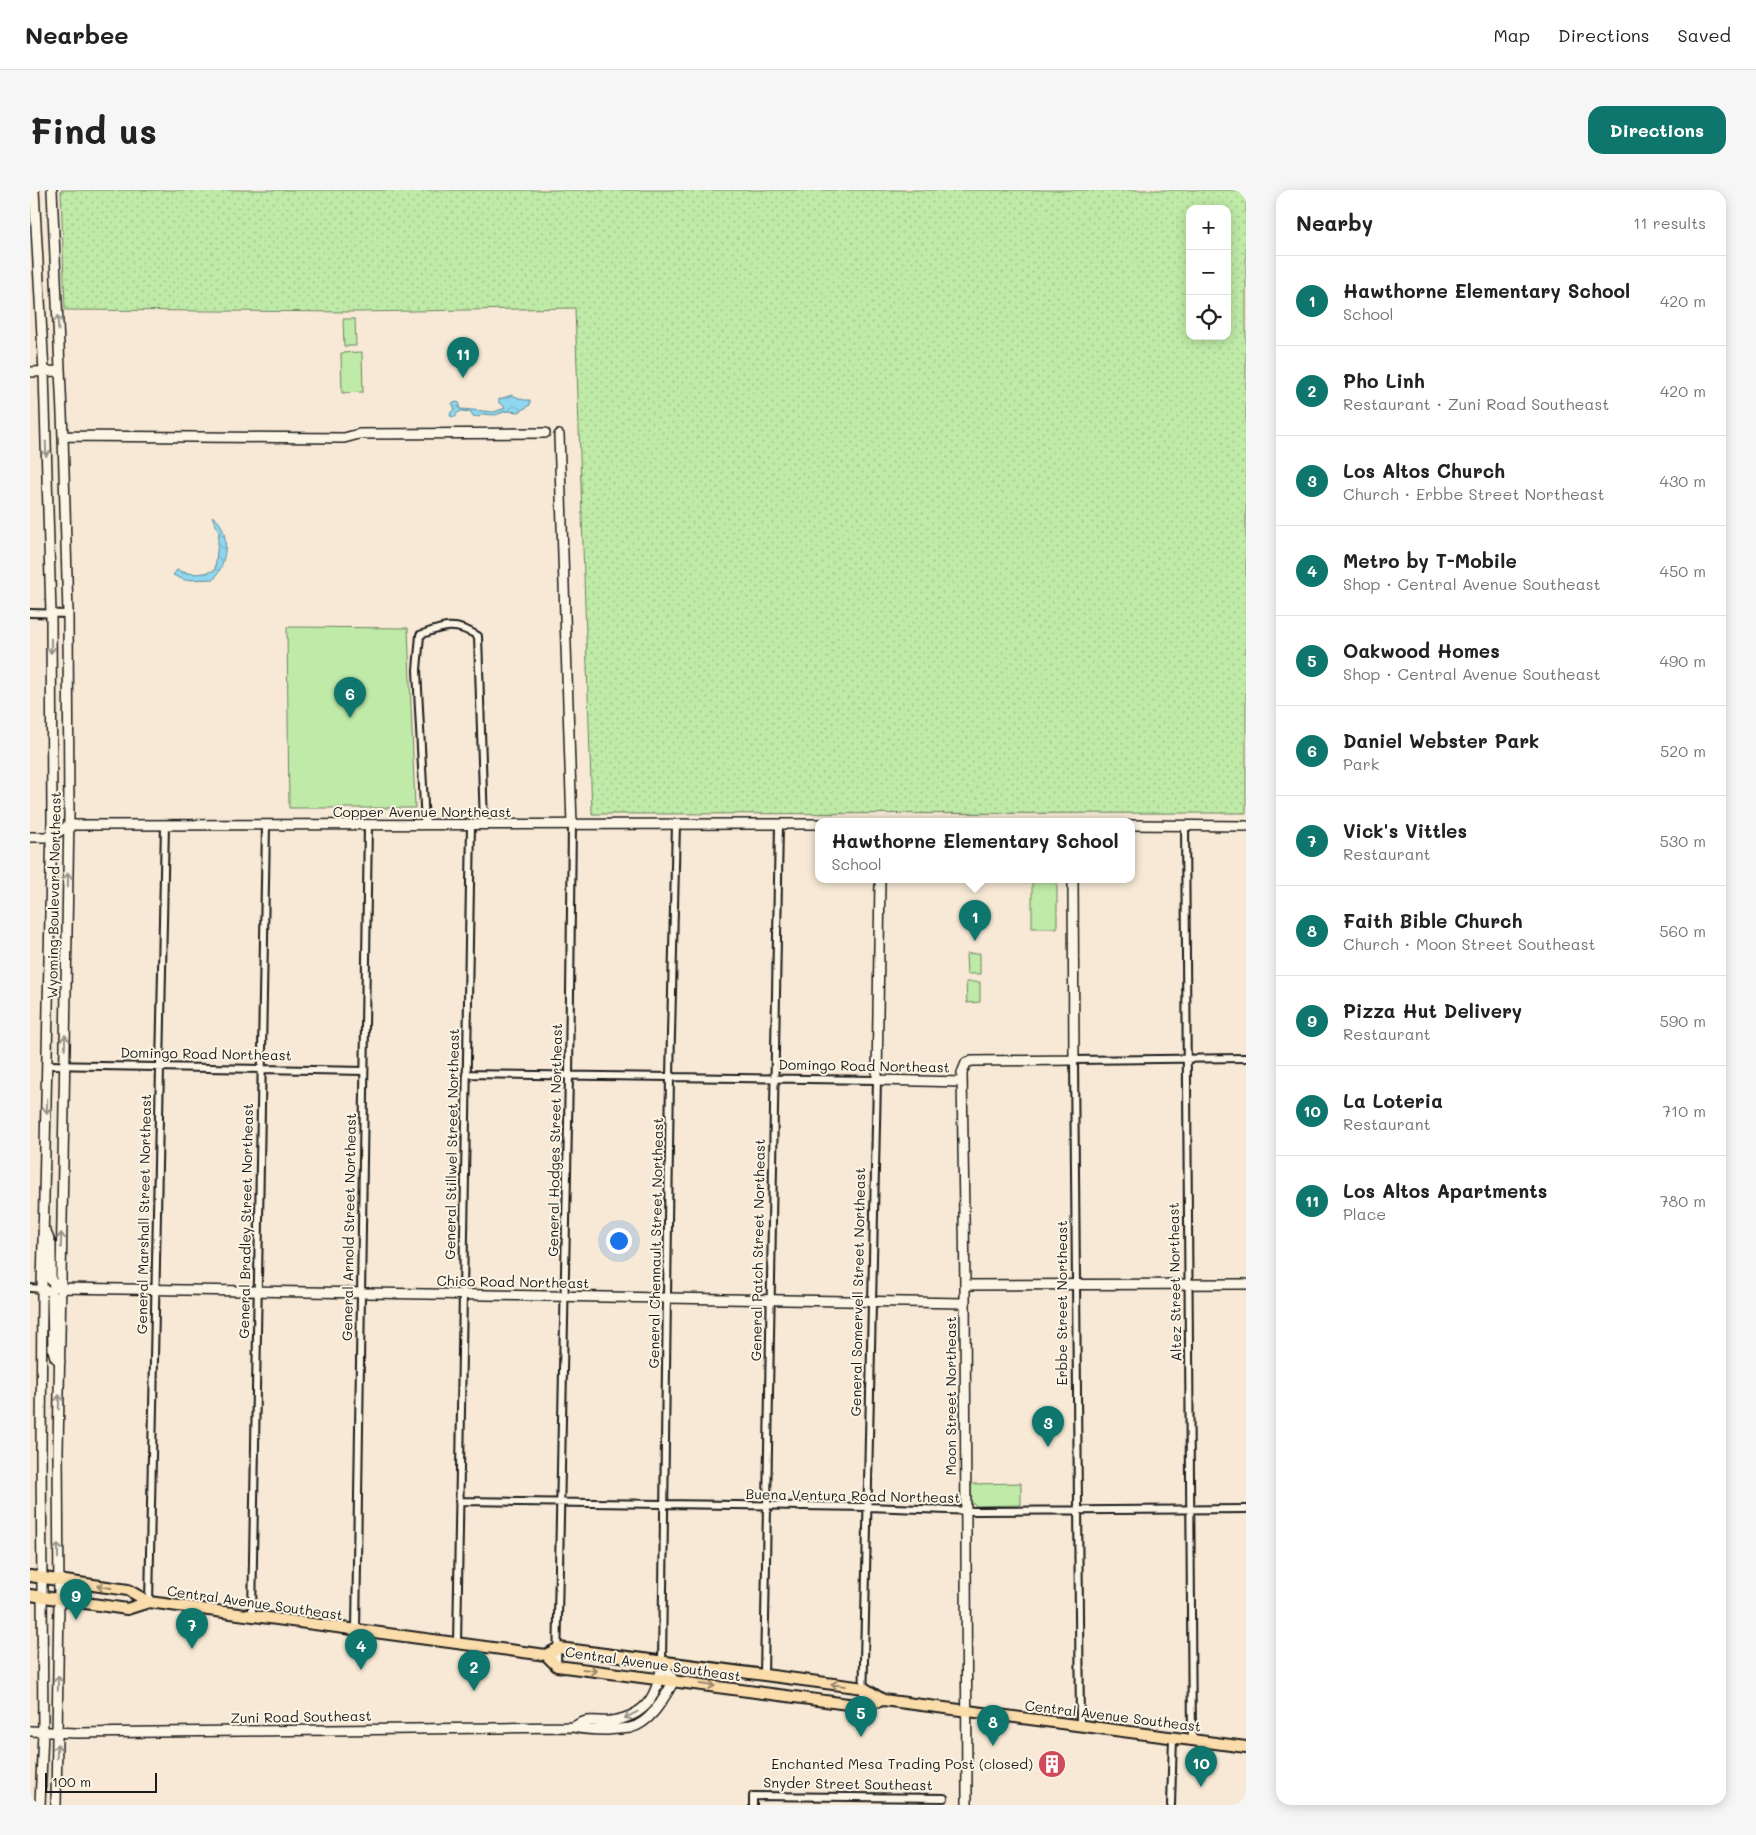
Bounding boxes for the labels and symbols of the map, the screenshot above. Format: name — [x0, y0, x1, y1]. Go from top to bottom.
one-way arrow — [53, 315, 62, 331]
pin: 11 — [447, 337, 479, 378]
one-way arrow — [41, 440, 51, 457]
one-way arrow — [46, 638, 56, 654]
pin: 6 — [334, 677, 366, 718]
street label: Wyoming Boulevard Northeast — [42, 791, 65, 999]
street label: Copper Avenue Northeast — [333, 802, 511, 821]
one-way arrow — [63, 872, 73, 888]
pin: 1 — [959, 900, 991, 941]
street label: General Hodges Street Northeast — [543, 1023, 566, 1257]
street label: General Stillwel Street Northeast — [440, 1028, 463, 1260]
one-way arrow — [60, 1034, 70, 1050]
street label: Domingo Road Northeast — [120, 1043, 292, 1064]
street label: Domingo Road Northeast — [778, 1055, 950, 1076]
street label: General Marshall Street Northeast — [132, 1094, 155, 1334]
one-way arrow — [42, 1098, 52, 1114]
street label: General Bradley Street Northeast — [234, 1103, 257, 1339]
street label: General Arnold Street Northeast — [337, 1113, 360, 1341]
street label: General Chennault Street Northeast — [644, 1117, 667, 1369]
street label: General Patch Street Northeast — [746, 1139, 769, 1361]
street label: General Somervell Street Northeast — [846, 1167, 869, 1417]
street label: Altez Street Northeast — [1164, 1202, 1185, 1362]
street label: Erbbe Street Northeast — [1052, 1220, 1071, 1386]
your location — [606, 1228, 632, 1254]
one-way arrow — [56, 1232, 66, 1248]
street label: Chico Road Northeast — [437, 1271, 589, 1292]
street label: Moon Street Northeast — [941, 1316, 960, 1476]
one-way arrow — [54, 1394, 64, 1410]
pin: 3 — [1032, 1406, 1064, 1447]
street label: Buena Ventura Road Northeast — [745, 1484, 961, 1507]
one-way arrow — [54, 1543, 63, 1559]
pin: 9 — [60, 1579, 92, 1620]
street label: Central Avenue Southeast — [166, 1581, 344, 1624]
one-way arrow — [96, 1582, 112, 1592]
pin: 7 — [176, 1608, 208, 1649]
pin: 4 — [345, 1629, 377, 1670]
street label: Central Avenue Southeast — [564, 1642, 742, 1685]
pin: 2 — [458, 1650, 490, 1691]
one-way arrow — [582, 1665, 598, 1675]
one-way arrow — [53, 1675, 63, 1692]
one-way arrow — [700, 1680, 716, 1690]
one-way arrow — [830, 1680, 846, 1690]
street label: Central Avenue Southeast — [1024, 1695, 1202, 1736]
pin: 5 — [845, 1696, 877, 1737]
pin: 8 — [977, 1705, 1009, 1746]
street label: Zuni Road Southeast — [230, 1706, 372, 1727]
one-way arrow — [623, 1710, 638, 1720]
one-way arrow — [53, 1743, 62, 1759]
pin: 10 — [1185, 1746, 1217, 1787]
building icon: Enchanted Mesa Trading Post (closed) — [1037, 1749, 1067, 1779]
place label: Enchanted Mesa Trading Post (closed) — [771, 1754, 1033, 1773]
scale bar — [45, 1770, 158, 1793]
street label: Snyder Street Southeast — [763, 1773, 933, 1794]

